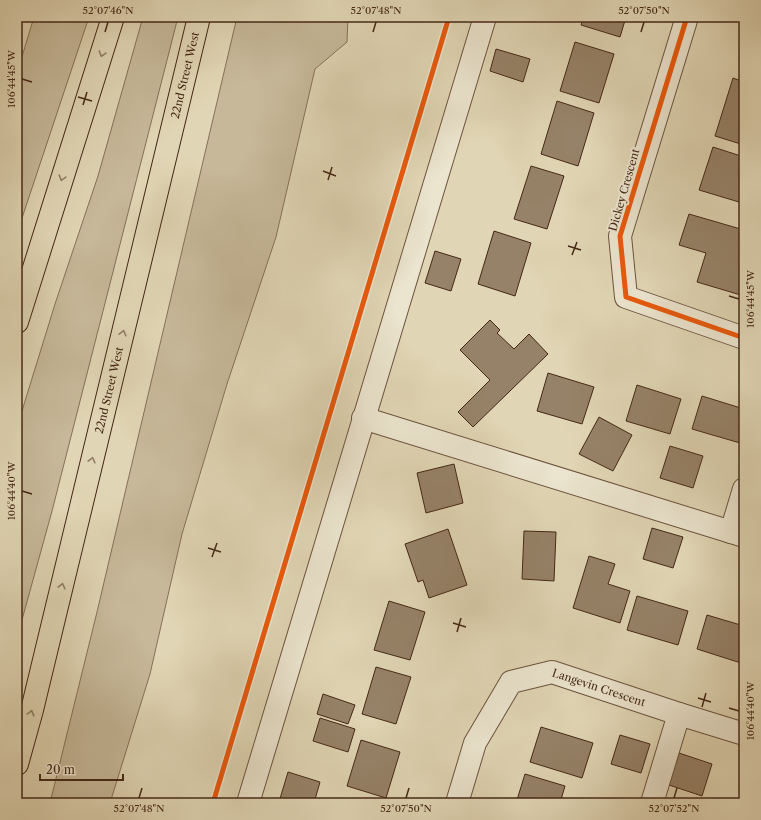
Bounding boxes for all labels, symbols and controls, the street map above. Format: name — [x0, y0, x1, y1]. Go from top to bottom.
text: 52°07'46"N — [83, 4, 133, 17]
text: 52°07'48"N — [350, 4, 402, 17]
text: 52°07'50"N — [618, 4, 670, 17]
street label: 22nd Street West — [168, 30, 202, 120]
text: 106°44'45"W — [5, 49, 18, 108]
one-way arrow — [98, 51, 106, 58]
street label: Dickey Crescent — [606, 147, 643, 233]
one-way arrow — [59, 175, 67, 182]
text: 106°44'45"W — [744, 269, 757, 328]
one-way arrow — [118, 330, 126, 337]
street label: 22nd Street West — [92, 345, 126, 435]
one-way arrow — [88, 457, 96, 463]
text: 106°44'40"W — [5, 461, 18, 520]
one-way arrow — [57, 583, 65, 590]
street label: Langevin Crescent — [550, 666, 647, 709]
text: 106°44'40"W — [744, 681, 757, 740]
one-way arrow — [26, 709, 35, 716]
scale bar — [40, 756, 123, 782]
text: 20 m — [46, 762, 75, 777]
text: 52°07'48"N — [113, 802, 165, 815]
text: 52°07'50"N — [380, 802, 432, 815]
text: 52°07'52"N — [648, 802, 700, 815]

